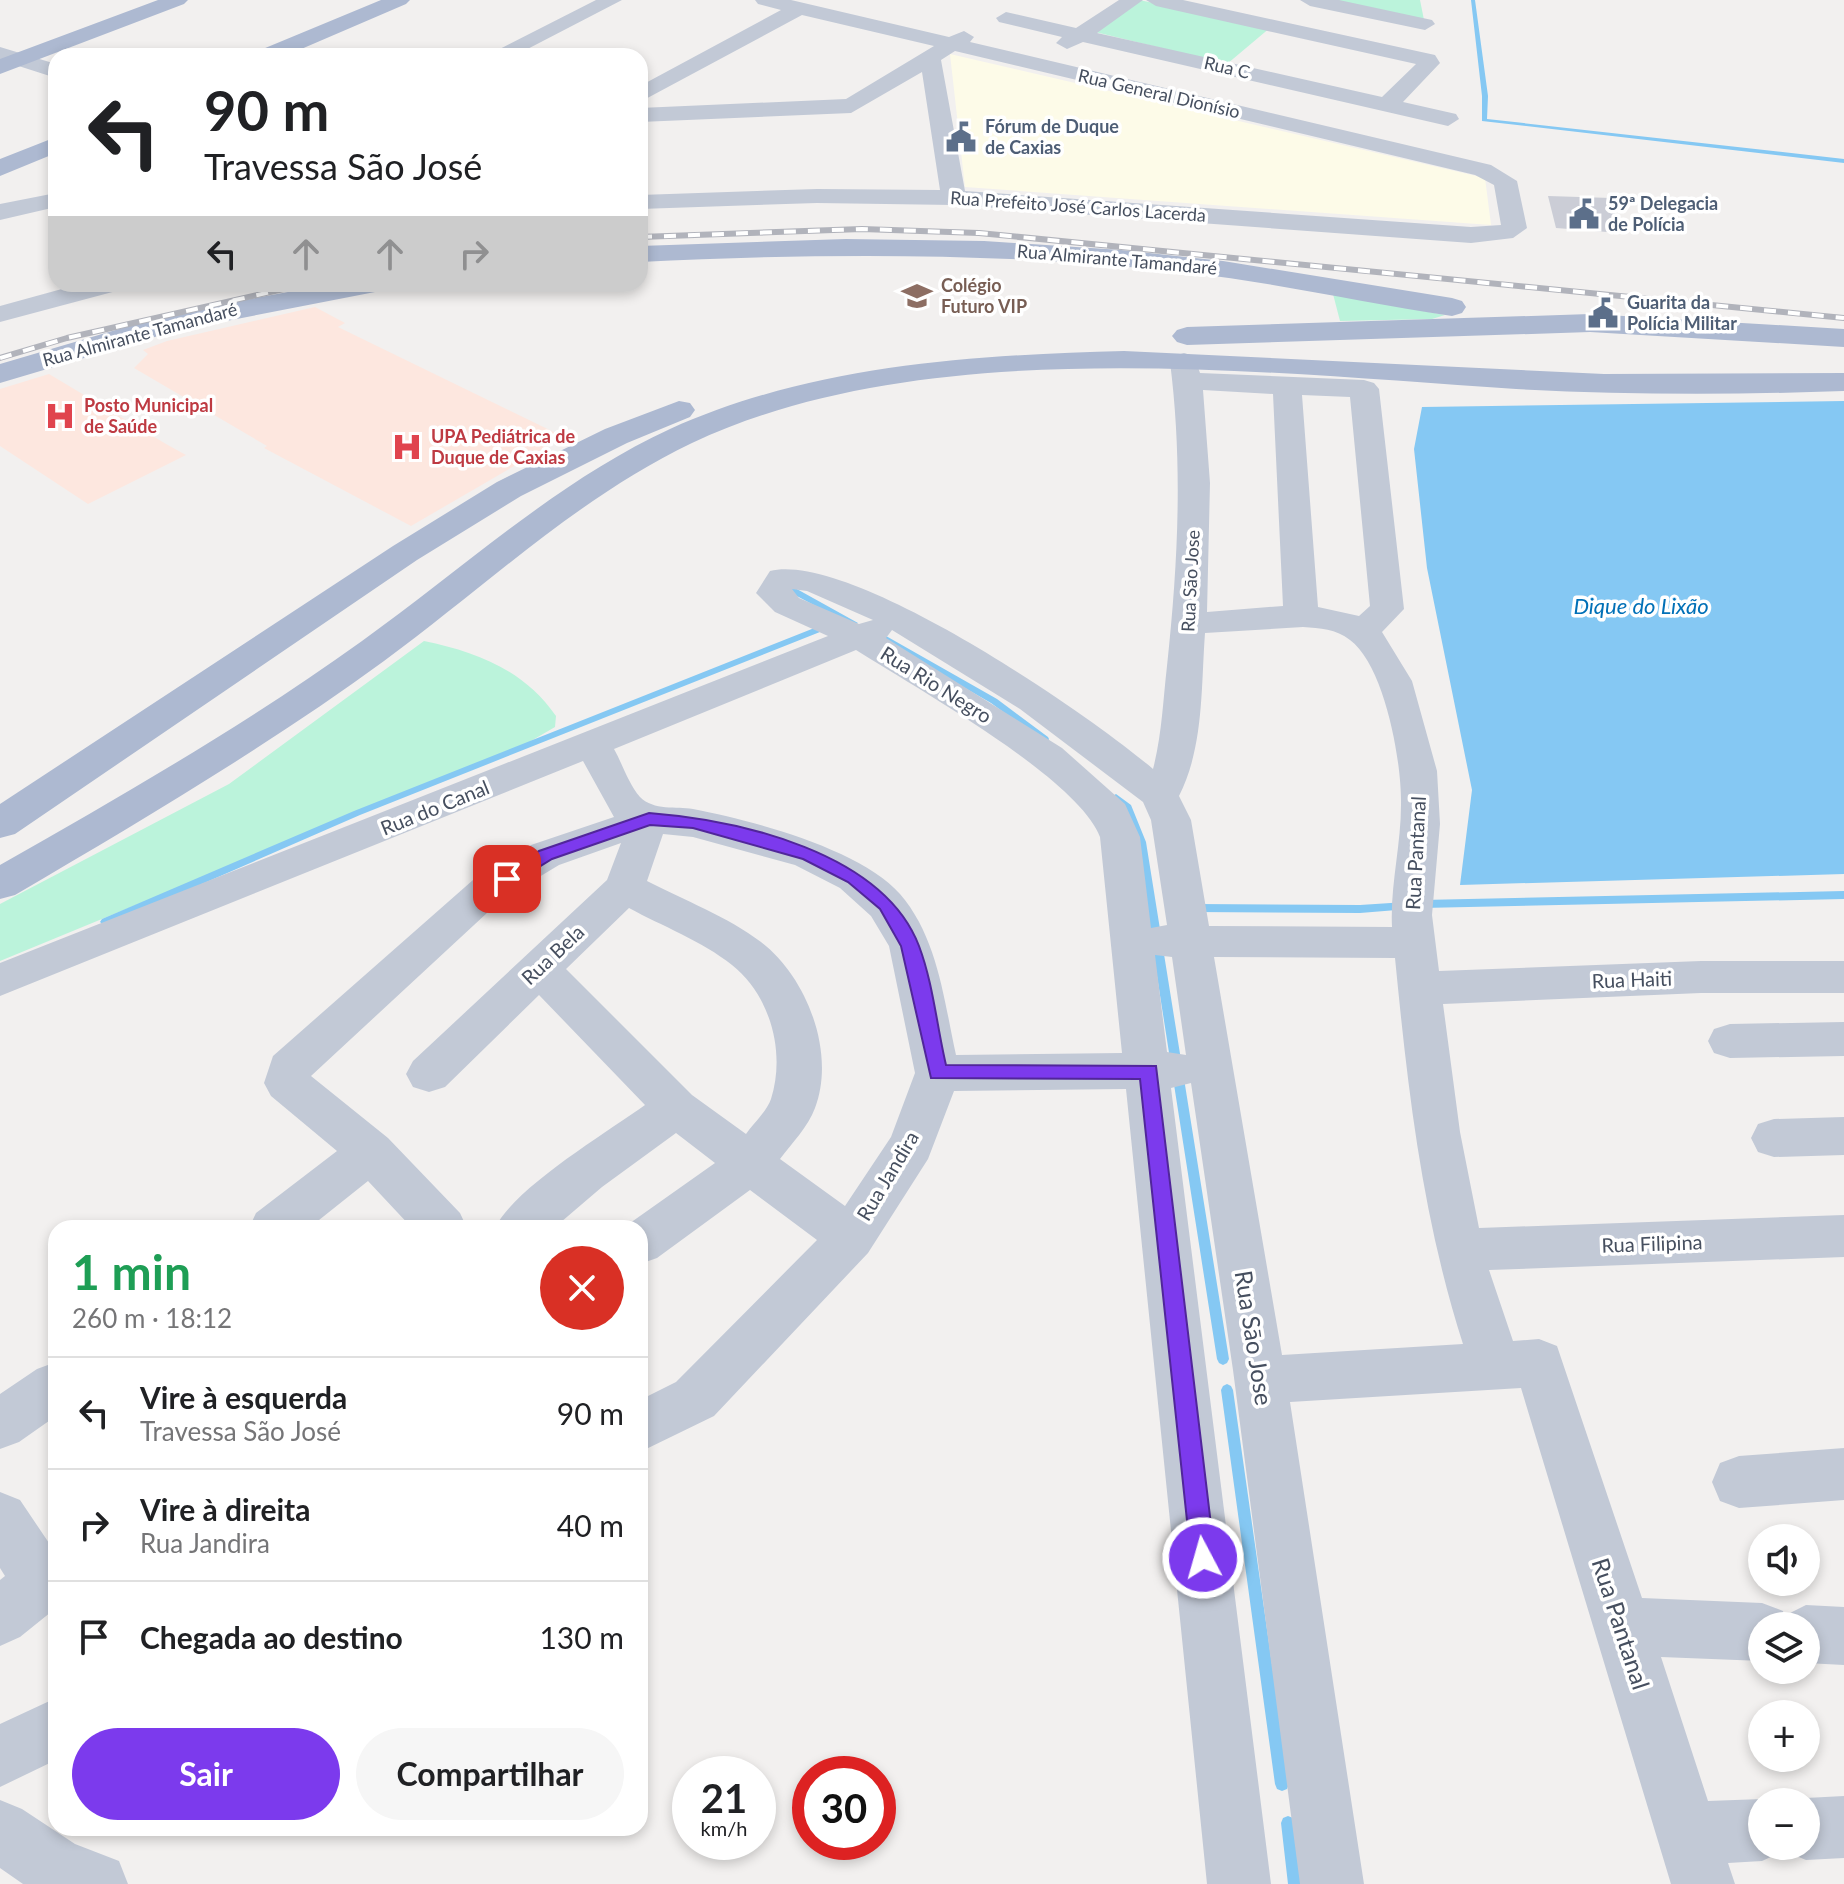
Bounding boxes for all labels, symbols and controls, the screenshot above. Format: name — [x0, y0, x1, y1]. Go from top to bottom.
street label: Rua C — [1202, 51, 1252, 83]
street label: Rua General Dionísio — [1076, 64, 1242, 122]
text: 90 m — [204, 76, 329, 143]
icon: left — [72, 80, 176, 184]
place label: Fórum de Duque de Caxias — [985, 115, 1119, 158]
public building icon: Fórum de Duque de Caxias — [944, 120, 978, 154]
text: Travessa São José — [204, 144, 482, 188]
street label: Rua Prefeito José Carlos Lacerda — [949, 186, 1207, 226]
place label: 59ª Delegacia de Polícia — [1608, 192, 1718, 235]
public building icon: 59ª Delegacia de Polícia — [1567, 197, 1601, 231]
icon: left — [200, 232, 244, 276]
icon: ahead — [284, 232, 328, 276]
icon: ahead — [368, 232, 412, 276]
icon: right — [452, 232, 496, 276]
street label: Rua Almirante Tamandaré — [1016, 239, 1218, 279]
place label: Colégio Futuro VIP — [941, 274, 1027, 317]
school or university icon: Colégio Futuro VIP — [900, 279, 934, 313]
place label: Guarita da Polícia Militar — [1627, 291, 1737, 334]
public building icon: Guarita da Polícia Militar — [1586, 296, 1620, 330]
street label: Rua Almirante Tamandaré — [40, 297, 240, 371]
place label: Posto Municipal de Saúde — [84, 394, 213, 437]
hospital icon: Posto Municipal de Saúde — [43, 399, 77, 433]
place label: UPA Pediátrica de Duque de Caxias — [431, 425, 575, 468]
hospital icon: UPA Pediátrica de Duque de Caxias — [390, 430, 424, 464]
street label: Rua Sāo Jose — [1176, 529, 1204, 633]
water label: Dique do Lixão — [1573, 592, 1709, 619]
street label: Rua Rio Negro — [877, 641, 996, 728]
street label: Rua do Canal — [377, 774, 492, 840]
street label: Rua Pantanal — [1400, 795, 1430, 910]
pin — [473, 845, 541, 913]
icon: arrive — [485, 857, 529, 901]
street label: Rua Bela — [516, 919, 588, 989]
street label: Rua Haiti — [1591, 966, 1673, 992]
street label: Rua Jandira — [851, 1126, 923, 1225]
street label: Rua Filipina — [1601, 1229, 1703, 1257]
text: 1 min — [72, 1243, 191, 1300]
button: close — [540, 1246, 624, 1330]
street label: Rua Sāo Jose — [1230, 1268, 1279, 1407]
text: 260 m · 18:12 — [72, 1302, 232, 1334]
text: Vire à esquerda — [140, 1379, 347, 1415]
icon: left — [72, 1391, 116, 1435]
text: 90 m — [557, 1395, 624, 1431]
text: Travessa São José — [140, 1415, 341, 1447]
text: Vire à direita — [140, 1491, 310, 1527]
icon: right — [72, 1503, 116, 1547]
text: 40 m — [557, 1507, 624, 1543]
position arrow — [1161, 1516, 1245, 1600]
map controls — [1748, 1524, 1820, 1860]
button: sound — [1748, 1524, 1820, 1596]
text: Rua Jandira — [140, 1527, 270, 1559]
street label: Rua Pantanal — [1587, 1554, 1656, 1693]
button: layers — [1748, 1612, 1820, 1684]
icon: arrive — [72, 1615, 116, 1659]
text: Chegada ao destino — [140, 1619, 403, 1655]
text: 130 m — [539, 1619, 624, 1655]
button: + — [1748, 1700, 1820, 1772]
button: Sair — [72, 1728, 340, 1820]
button: Compartilhar — [356, 1728, 624, 1820]
speed limit sign: 30 — [792, 1756, 896, 1860]
text: 21 — [701, 1774, 747, 1822]
button: − — [1748, 1788, 1820, 1860]
text: km/h — [701, 1816, 747, 1840]

